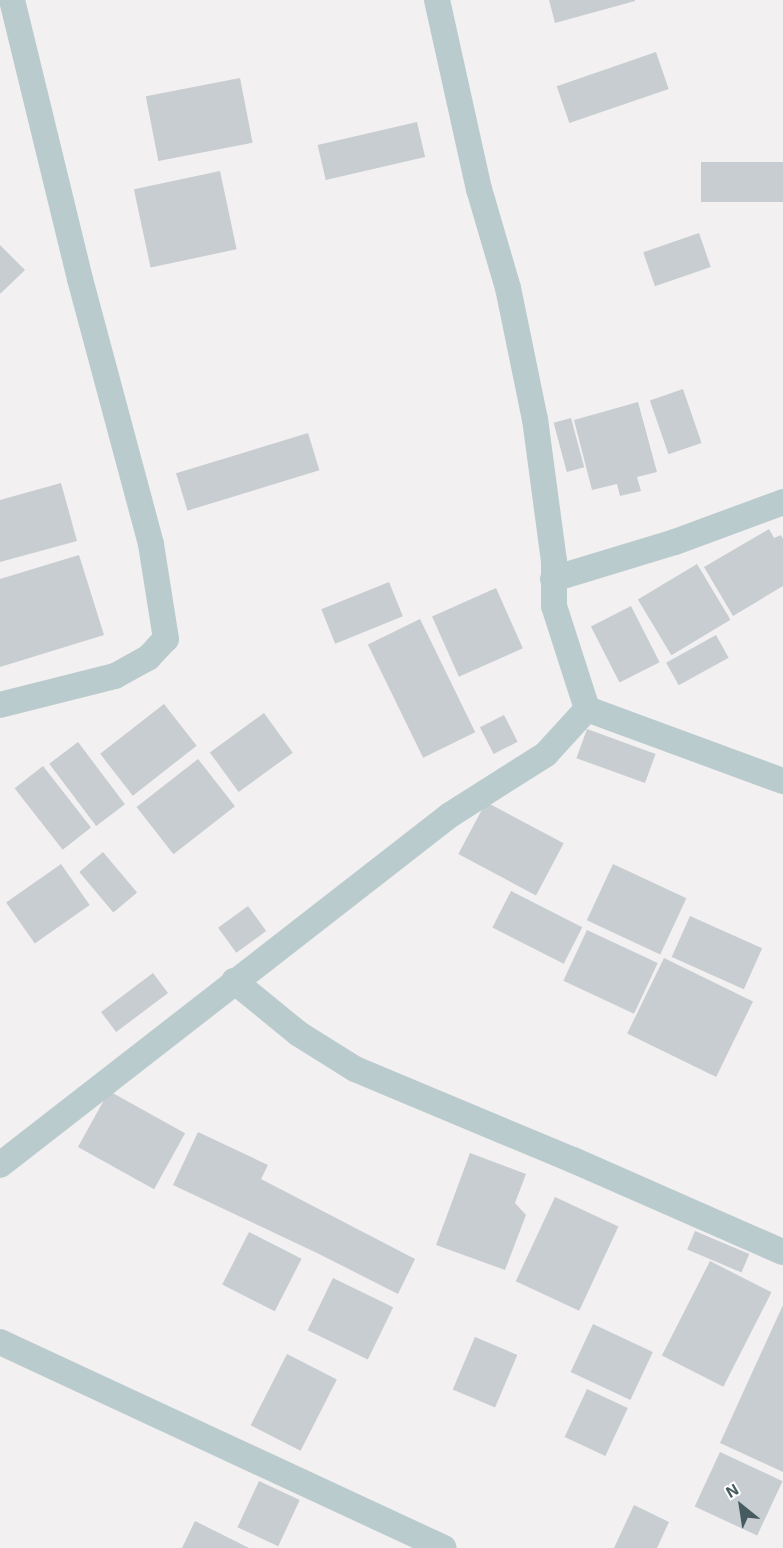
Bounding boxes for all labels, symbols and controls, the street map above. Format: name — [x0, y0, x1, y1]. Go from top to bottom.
north arrow — [711, 1476, 771, 1536]
text: N — [722, 1479, 742, 1501]

